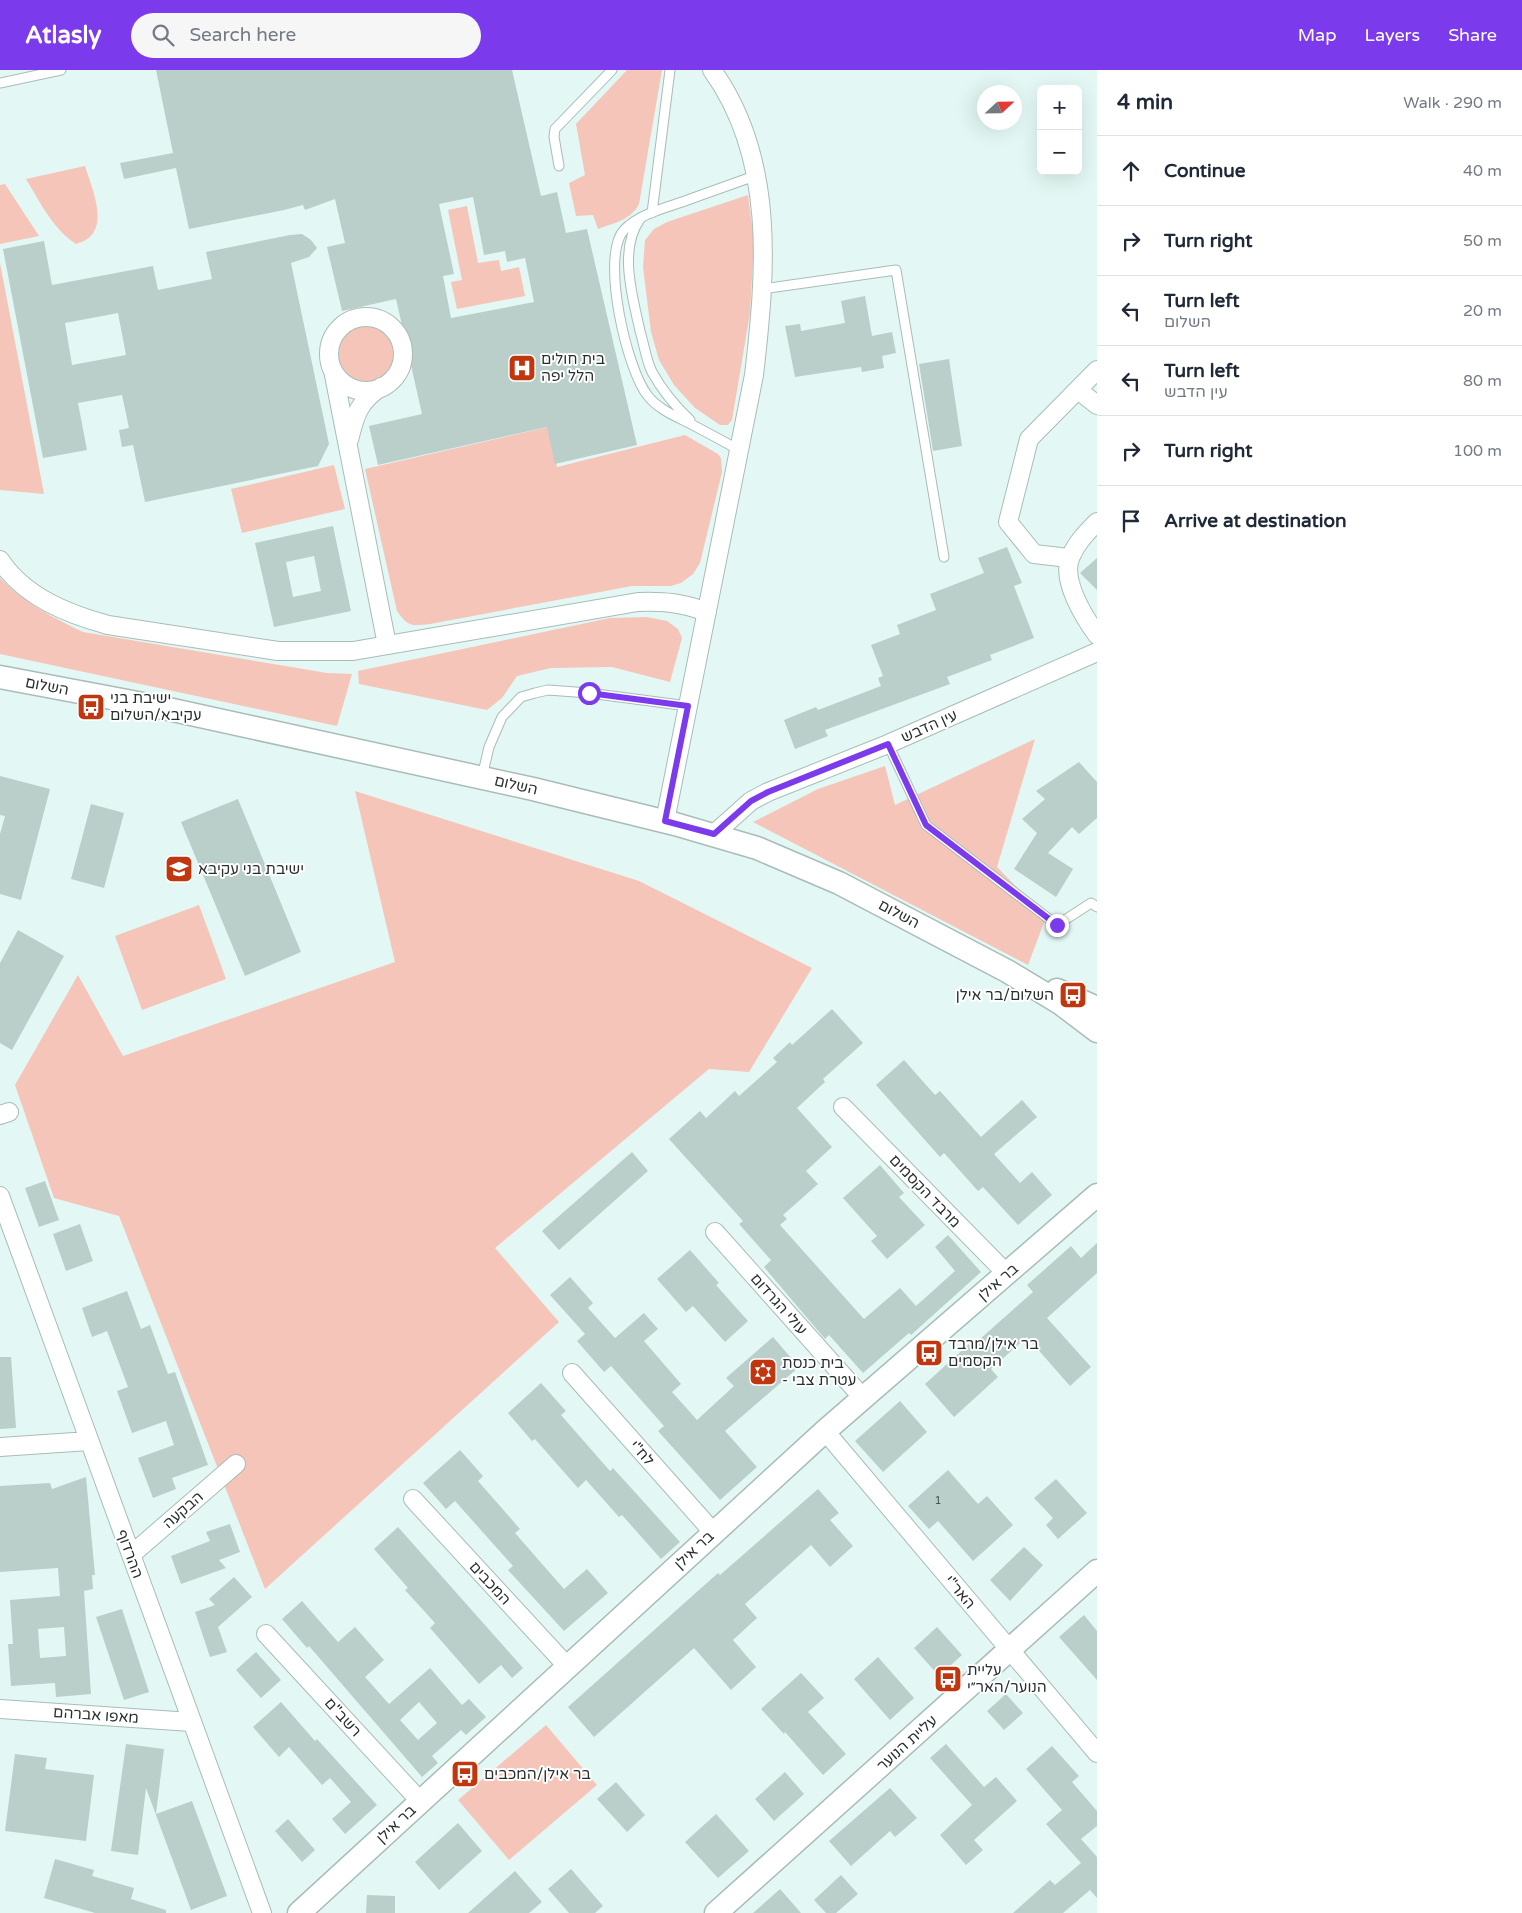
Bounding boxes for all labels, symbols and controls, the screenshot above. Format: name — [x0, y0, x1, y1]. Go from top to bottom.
search box — [131, 13, 481, 58]
text: Atlasly — [25, 21, 101, 50]
icon: search — [149, 21, 177, 49]
text: Search here — [189, 24, 296, 46]
text: Map — [1298, 24, 1337, 46]
text: Layers — [1365, 24, 1420, 46]
text: Share — [1448, 24, 1497, 46]
north arrow — [977, 85, 1022, 130]
map controls — [1037, 85, 1082, 175]
button: + — [1037, 85, 1082, 130]
text: 4 min — [1117, 90, 1173, 115]
text: Walk · 290 m — [1403, 93, 1502, 113]
button: − — [1037, 130, 1082, 175]
icon: ahead — [1117, 157, 1145, 185]
text: Continue — [1164, 160, 1246, 182]
text: 40 m — [1463, 161, 1502, 181]
icon: right — [1117, 227, 1145, 255]
text: Turn right — [1164, 230, 1252, 252]
text: 50 m — [1463, 231, 1502, 251]
text: Turn left — [1164, 290, 1240, 312]
icon: left — [1117, 297, 1145, 325]
text: 20 m — [1463, 301, 1502, 321]
text: השלום — [1164, 312, 1211, 332]
place label: בית חולים הלל יפה — [541, 350, 606, 385]
hospital icon: בית חולים הלל יפה — [507, 353, 537, 383]
text: Turn left — [1164, 360, 1240, 382]
icon: left — [1117, 367, 1145, 395]
text: 80 m — [1463, 371, 1502, 391]
text: עין הדבש — [1164, 382, 1228, 402]
icon: right — [1117, 437, 1145, 465]
text: Turn right — [1164, 440, 1252, 462]
text: 100 m — [1453, 441, 1502, 461]
icon: arrive — [1117, 507, 1145, 535]
text: Arrive at destination — [1164, 510, 1347, 532]
street label: השלום — [24, 673, 70, 699]
route start — [578, 682, 601, 705]
place label: ישיבת בני עקיבא/השלום — [110, 689, 202, 724]
bus stop icon: ישיבת בני עקיבא/השלום — [76, 692, 106, 722]
street label: עין הדבש — [898, 706, 960, 746]
street label: השלום — [493, 771, 539, 799]
school or university icon: ישיבת בני עקיבא — [164, 854, 194, 884]
place label: ישיבת בני עקיבא — [198, 860, 304, 878]
street label: השלום — [875, 896, 923, 932]
route end — [1046, 914, 1069, 937]
bus stop icon: השלום/בר אילן — [1058, 980, 1088, 1010]
place label: השלום/בר אילן — [956, 986, 1054, 1004]
street label: מרבד הקסמים — [886, 1151, 964, 1231]
street label: בר אילן — [974, 1259, 1022, 1304]
street label: עולי הגרדום — [747, 1270, 811, 1338]
place label: בר אילן/מרבד הקסמים — [948, 1335, 1039, 1370]
bus stop icon: בר אילן/מרבד הקסמים — [914, 1338, 944, 1368]
place label: בית כנסת - עטרת צבי — [782, 1354, 856, 1389]
synagogue icon: בית כנסת - עטרת צבי — [748, 1357, 778, 1387]
street label: לח"י — [626, 1437, 658, 1469]
street label: הבקעה — [159, 1488, 207, 1532]
house number: 1 — [934, 1493, 942, 1507]
street label: ההרדוף — [113, 1527, 147, 1581]
street label: בר אילן — [670, 1527, 718, 1573]
street label: המכבים — [465, 1558, 515, 1608]
street label: האר"י — [941, 1572, 979, 1612]
place label: עליית הנוער/האר״י — [967, 1661, 1047, 1696]
bus stop icon: עליית הנוער/האר״י — [933, 1664, 963, 1694]
street label: רשב"ם — [321, 1694, 365, 1740]
street label: מאפו אברהם — [53, 1703, 139, 1727]
street label: עליית הנוער — [873, 1711, 941, 1775]
bus stop icon: בר אילן/המכבים — [450, 1759, 480, 1789]
place label: בר אילן/המכבים — [484, 1765, 591, 1783]
street label: בר אילן — [372, 1801, 420, 1847]

